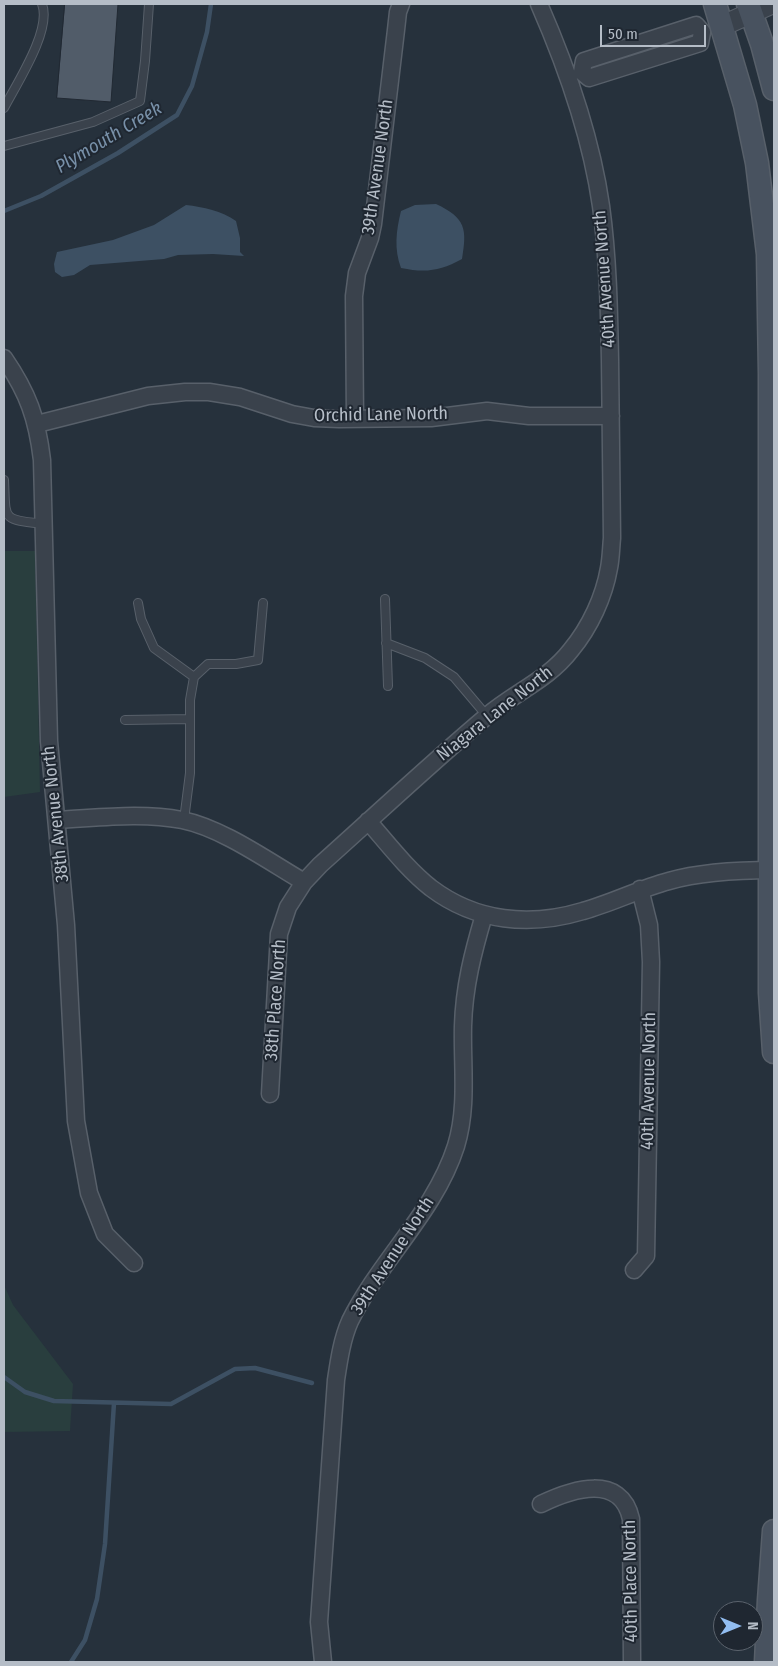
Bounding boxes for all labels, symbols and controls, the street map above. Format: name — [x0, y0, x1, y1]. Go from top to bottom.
scale bar — [603, 15, 709, 47]
text: 50 m — [608, 25, 638, 43]
water label: Plymouth Creek — [52, 97, 166, 179]
street label: 39th Avenue North — [358, 98, 398, 236]
street label: 40th Avenue North — [589, 209, 621, 349]
street label: Orchid Lane North — [314, 403, 448, 427]
street label: Niagara Lane North — [433, 662, 557, 766]
street label: 38th Avenue North — [38, 745, 74, 883]
street label: 38th Place North — [261, 938, 291, 1062]
street label: 40th Avenue North — [637, 1012, 661, 1150]
street label: 39th Avenue North — [347, 1193, 439, 1319]
street label: 40th Place North — [619, 1519, 643, 1643]
north arrow — [713, 1601, 763, 1651]
text: N — [744, 1622, 761, 1630]

